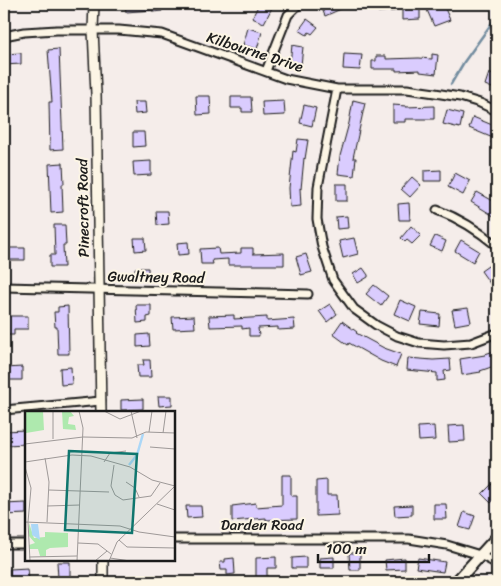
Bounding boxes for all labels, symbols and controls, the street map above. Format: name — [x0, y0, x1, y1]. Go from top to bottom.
street label: Kilbourne Drive — [203, 24, 307, 80]
street label: Pinecroft Road — [69, 157, 97, 258]
street label: Gwaltney Road — [107, 263, 206, 291]
inset map — [25, 411, 175, 561]
street label: Darden Road — [221, 512, 304, 538]
scale bar — [318, 531, 430, 563]
text: 100 m — [326, 536, 367, 562]

